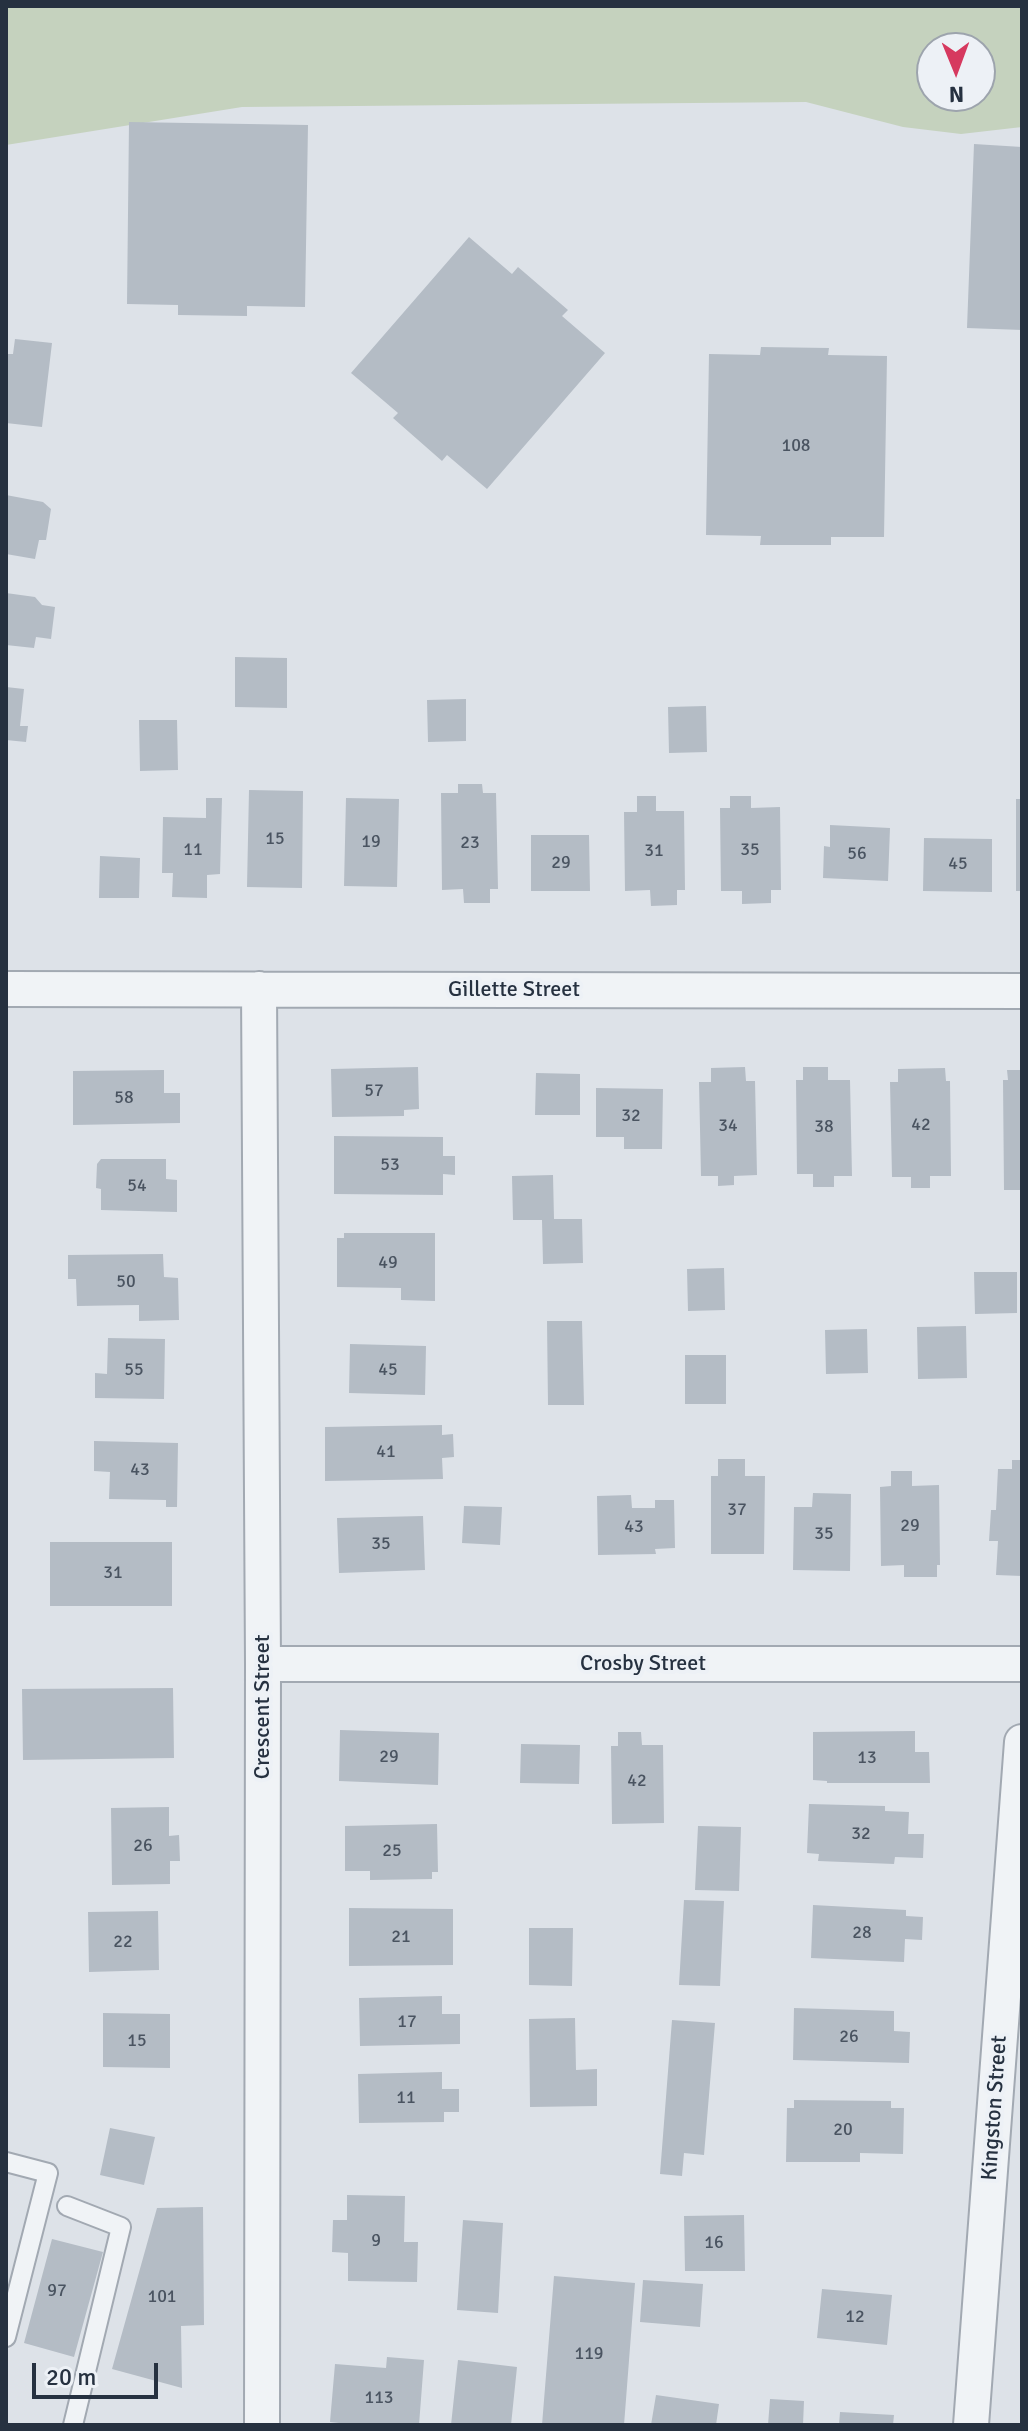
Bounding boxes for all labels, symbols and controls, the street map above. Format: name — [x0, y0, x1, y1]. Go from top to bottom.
north arrow — [916, 32, 996, 112]
text: N — [949, 81, 964, 108]
house number: 108 — [781, 435, 811, 457]
house number: 15 — [265, 828, 285, 850]
house number: 19 — [361, 831, 381, 853]
house number: 23 — [460, 832, 480, 854]
house number: 11 — [183, 839, 203, 861]
house number: 35 — [740, 839, 760, 861]
house number: 31 — [644, 840, 664, 862]
house number: 56 — [847, 843, 867, 865]
house number: 29 — [551, 852, 571, 874]
house number: 45 — [948, 853, 968, 875]
street label: Gillette Street — [448, 977, 580, 1003]
house number: 57 — [364, 1080, 384, 1102]
house number: 58 — [114, 1087, 134, 1109]
house number: 32 — [621, 1105, 641, 1127]
house number: 42 — [911, 1114, 931, 1136]
house number: 34 — [718, 1115, 738, 1137]
house number: 38 — [814, 1116, 834, 1138]
house number: 53 — [380, 1154, 400, 1176]
house number: 54 — [127, 1175, 147, 1197]
house number: 49 — [378, 1252, 398, 1274]
house number: 50 — [116, 1271, 136, 1293]
house number: 55 — [124, 1359, 144, 1381]
house number: 45 — [378, 1359, 398, 1381]
house number: 41 — [376, 1441, 396, 1463]
house number: 43 — [130, 1459, 150, 1481]
house number: 37 — [727, 1499, 747, 1521]
house number: 29 — [900, 1515, 920, 1537]
house number: 43 — [624, 1516, 644, 1538]
house number: 35 — [814, 1523, 834, 1545]
house number: 35 — [371, 1533, 391, 1555]
house number: 31 — [103, 1562, 123, 1584]
street label: Crescent Street — [250, 1635, 276, 1779]
street label: Crosby Street — [580, 1651, 706, 1677]
house number: 29 — [379, 1746, 399, 1768]
house number: 13 — [857, 1747, 877, 1769]
house number: 42 — [627, 1770, 647, 1792]
house number: 32 — [851, 1823, 871, 1845]
house number: 26 — [133, 1835, 153, 1857]
house number: 25 — [382, 1840, 402, 1862]
house number: 28 — [852, 1922, 872, 1944]
house number: 21 — [391, 1926, 411, 1948]
house number: 22 — [113, 1931, 133, 1953]
house number: 17 — [397, 2011, 417, 2033]
house number: 26 — [839, 2026, 859, 2048]
house number: 15 — [127, 2030, 147, 2052]
street label: Kingston Street — [977, 2035, 1013, 2181]
house number: 11 — [396, 2087, 416, 2109]
house number: 20 — [833, 2119, 853, 2141]
house number: 9 — [371, 2230, 381, 2252]
house number: 16 — [704, 2232, 724, 2254]
house number: 97 — [47, 2280, 67, 2302]
house number: 101 — [147, 2286, 177, 2308]
house number: 12 — [845, 2306, 865, 2328]
house number: 119 — [574, 2343, 604, 2365]
scale bar — [36, 2347, 162, 2397]
text: 20 m — [46, 2362, 96, 2392]
house number: 113 — [364, 2387, 394, 2409]

